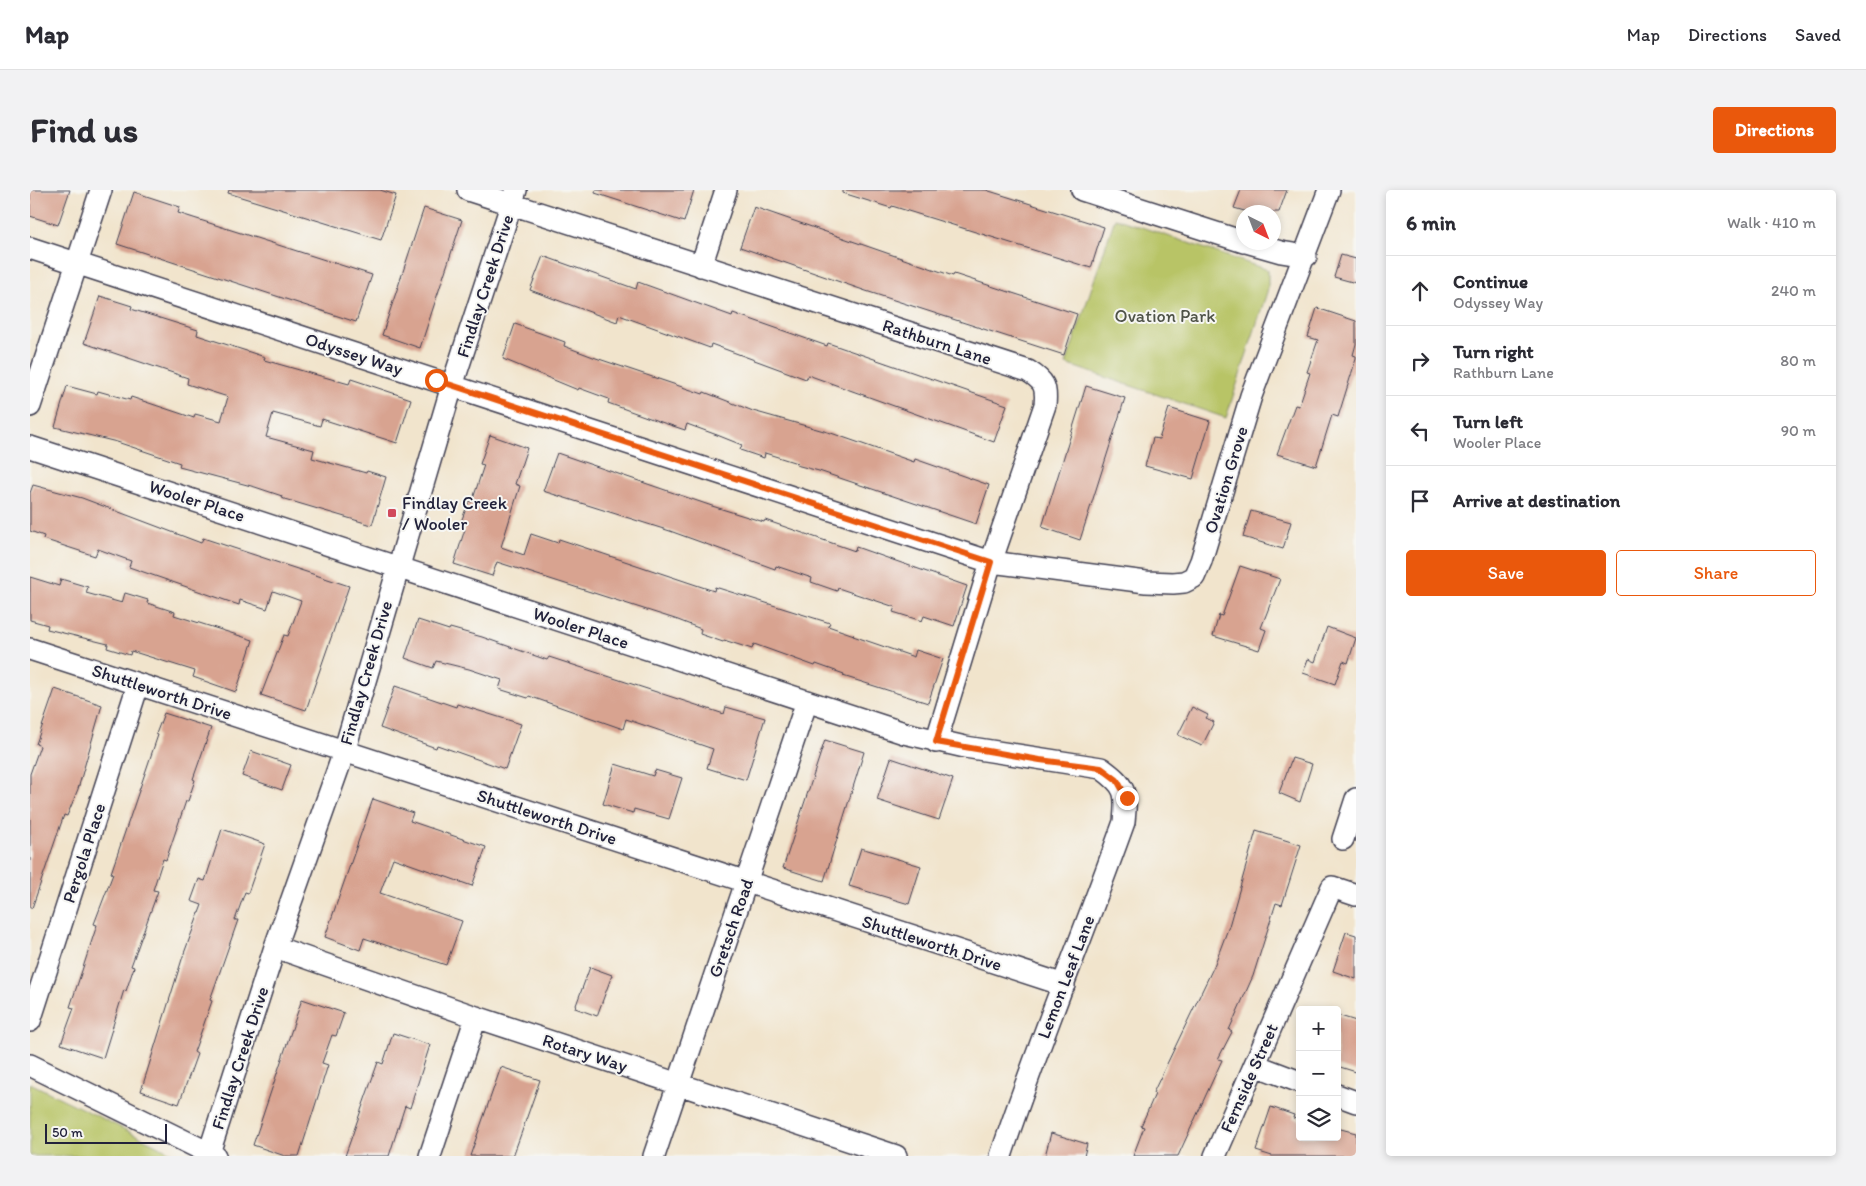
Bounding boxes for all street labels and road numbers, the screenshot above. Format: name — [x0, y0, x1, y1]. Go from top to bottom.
street label: Findlay Creek Drive — [451, 212, 519, 360]
street label: Rathburn Lane — [880, 314, 994, 370]
street label: Odyssey Way — [302, 328, 406, 380]
street label: Ovation Grove — [1199, 424, 1253, 536]
street label: Wooler Place — [146, 475, 248, 527]
street label: Findlay Creek Drive — [335, 598, 397, 748]
street label: Wooler Place — [530, 602, 632, 654]
street label: Shuttleworth Drive — [89, 659, 235, 725]
street label: Shuttleworth Drive — [474, 784, 620, 850]
street label: Pergola Place — [58, 800, 110, 906]
street label: Gretsch Road — [704, 875, 758, 980]
street label: Shuttleworth Drive — [859, 910, 1005, 976]
street label: Lemon Leaf Lane — [1032, 912, 1100, 1042]
street label: Findlay Creek Drive — [206, 984, 274, 1132]
street label: Fernside Street — [1215, 1020, 1283, 1136]
street label: Rotary Way — [540, 1029, 631, 1077]

